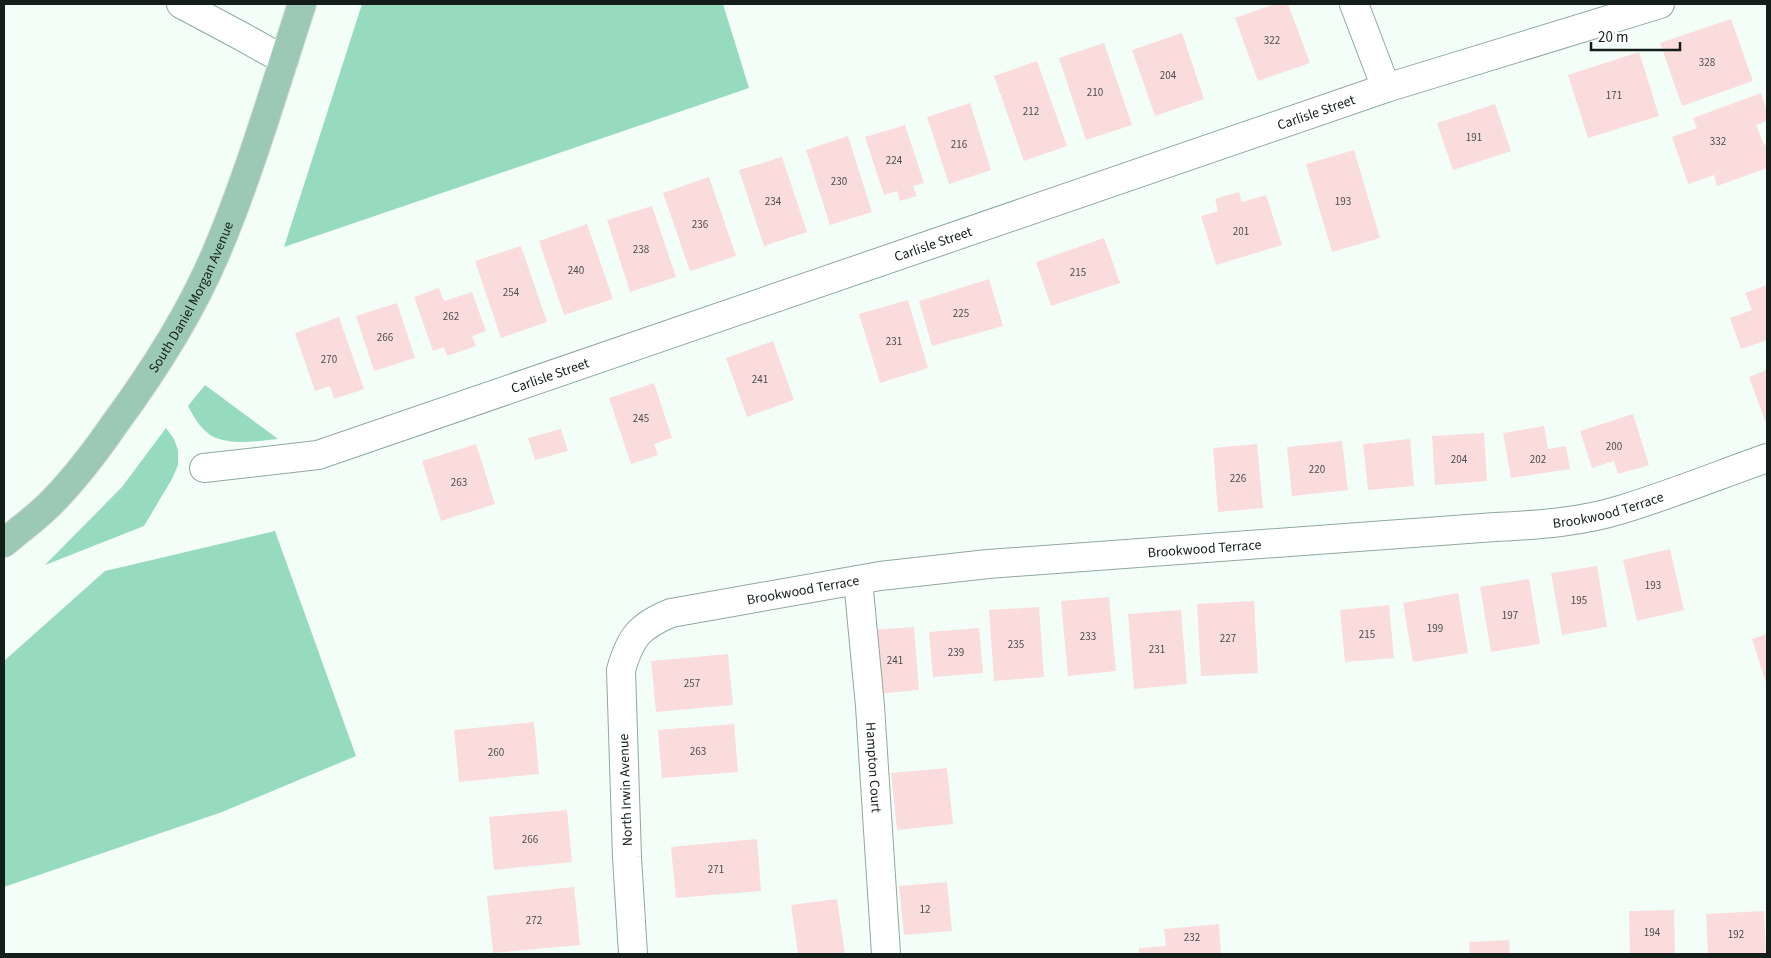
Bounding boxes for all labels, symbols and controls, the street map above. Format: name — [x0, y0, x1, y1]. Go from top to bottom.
scale bar — [1591, 20, 1680, 52]
text: 20 m — [1598, 27, 1628, 48]
house number: 322 — [1264, 33, 1280, 48]
house number: 328 — [1699, 55, 1716, 70]
house number: 204 — [1160, 68, 1177, 83]
house number: 210 — [1087, 85, 1103, 100]
house number: 171 — [1606, 88, 1622, 103]
street label: Carlisle Street — [1275, 90, 1358, 136]
house number: 212 — [1023, 104, 1039, 119]
house number: 191 — [1466, 130, 1482, 145]
house number: 332 — [1710, 134, 1726, 149]
house number: 216 — [951, 137, 968, 152]
house number: 224 — [886, 153, 903, 168]
house number: 230 — [831, 174, 847, 189]
house number: 234 — [765, 194, 782, 209]
house number: 193 — [1335, 194, 1351, 209]
house number: 236 — [692, 217, 709, 232]
street label: South Daniel Morgan Avenue — [144, 219, 239, 377]
street label: Carlisle Street — [892, 222, 975, 267]
house number: 201 — [1233, 224, 1249, 239]
house number: 238 — [633, 242, 650, 257]
house number: 240 — [568, 263, 584, 278]
house number: 215 — [1070, 265, 1086, 280]
house number: 254 — [503, 285, 520, 300]
house number: 225 — [953, 306, 969, 321]
house number: 262 — [443, 309, 459, 324]
house number: 266 — [377, 330, 394, 345]
house number: 231 — [886, 334, 902, 349]
house number: 270 — [321, 352, 337, 367]
street label: Carlisle Street — [509, 353, 592, 399]
house number: 241 — [752, 372, 768, 387]
house number: 245 — [633, 411, 649, 426]
house number: 200 — [1606, 439, 1622, 454]
house number: 204 — [1451, 452, 1468, 467]
house number: 202 — [1530, 452, 1546, 467]
house number: 220 — [1309, 462, 1325, 477]
house number: 226 — [1230, 471, 1247, 486]
house number: 263 — [451, 475, 467, 490]
street label: Brookwood Terrace — [1552, 487, 1667, 534]
street label: Brookwood Terrace — [1147, 535, 1262, 563]
street label: Brookwood Terrace — [745, 571, 861, 610]
house number: 193 — [1645, 578, 1661, 593]
house number: 195 — [1571, 593, 1587, 608]
house number: 197 — [1502, 608, 1518, 623]
house number: 199 — [1427, 621, 1443, 636]
house number: 215 — [1359, 627, 1375, 642]
house number: 233 — [1080, 629, 1096, 644]
house number: 227 — [1220, 631, 1236, 646]
house number: 235 — [1008, 637, 1024, 652]
house number: 231 — [1149, 642, 1165, 657]
house number: 239 — [948, 645, 964, 660]
house number: 241 — [887, 653, 903, 668]
house number: 257 — [684, 676, 700, 691]
street label: Hampton Court — [860, 721, 886, 814]
street label: North Irwin Avenue — [614, 733, 638, 847]
house number: 263 — [690, 744, 706, 759]
house number: 260 — [488, 745, 504, 760]
house number: 266 — [522, 832, 539, 847]
house number: 271 — [708, 862, 724, 877]
house number: 12 — [920, 902, 930, 917]
house number: 272 — [526, 913, 542, 928]
house number: 194 — [1644, 925, 1661, 940]
house number: 192 — [1728, 927, 1744, 942]
house number: 232 — [1184, 930, 1200, 945]

